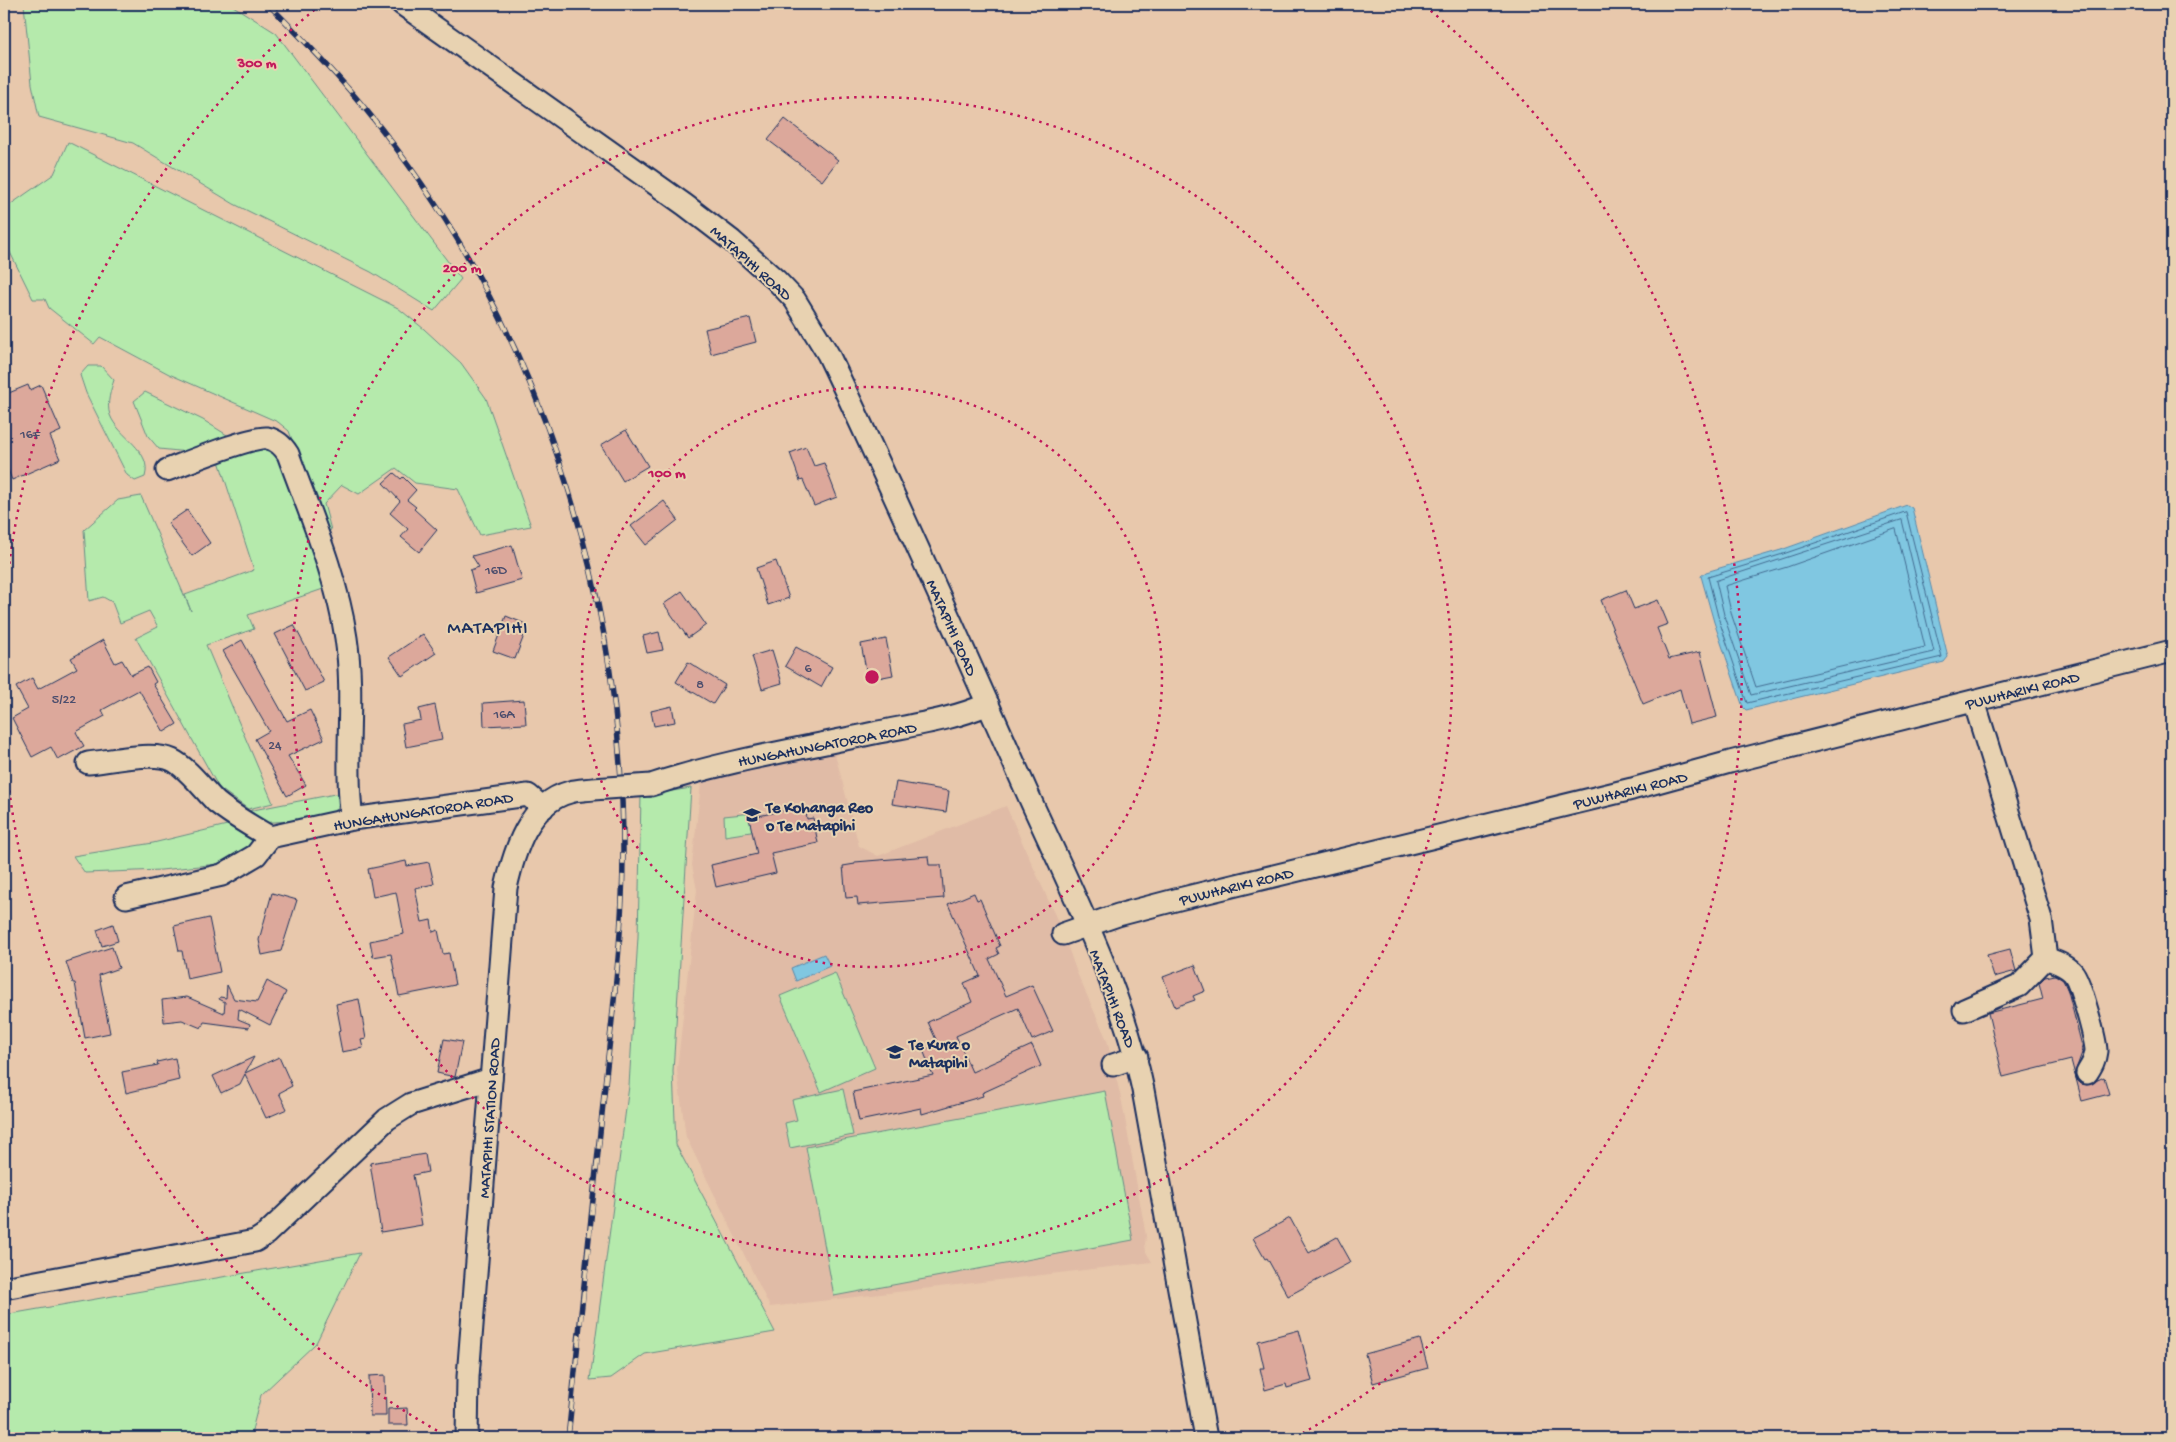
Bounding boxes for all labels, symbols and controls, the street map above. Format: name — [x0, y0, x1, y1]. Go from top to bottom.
text: 300 m — [236, 55, 277, 73]
street label: MATAPIHI ROAD — [705, 223, 795, 307]
text: 200 m — [443, 260, 482, 278]
house number: 16F — [19, 427, 41, 444]
text: 100 m — [647, 465, 686, 483]
house number: 16D — [484, 563, 508, 580]
street label: MATAPIHI ROAD — [920, 577, 980, 680]
district label: MATAPIHI — [447, 618, 529, 641]
house number: 6 — [804, 661, 812, 678]
centre of rings — [863, 668, 881, 686]
street label: PUWHARIKI ROAD — [1963, 669, 2082, 716]
house number: 8 — [696, 677, 704, 694]
house number: 5/22 — [52, 692, 76, 709]
house number: 16A — [492, 707, 515, 724]
street label: HUNGAHUNGATOROA ROAD — [737, 720, 919, 773]
house number: 24 — [268, 738, 282, 755]
street label: PUWHARIKI ROAD — [1571, 769, 1690, 816]
street label: HUNGAHUNGATOROA ROAD — [332, 790, 515, 837]
place label: Te Kohanga Reo o Te Matapihi — [764, 800, 874, 837]
school or university icon: Te Kohanga Reo o Te Matapihi — [742, 805, 762, 825]
street label: PUWHARIKI ROAD — [1177, 865, 1296, 912]
street label: MATAPIHI ROAD — [1083, 948, 1138, 1051]
street label: MATAPIHI STATION ROAD — [476, 1037, 507, 1199]
place label: Te Kura o Matapihi — [907, 1037, 971, 1074]
school or university icon: Te Kura o Matapihi — [885, 1042, 905, 1062]

